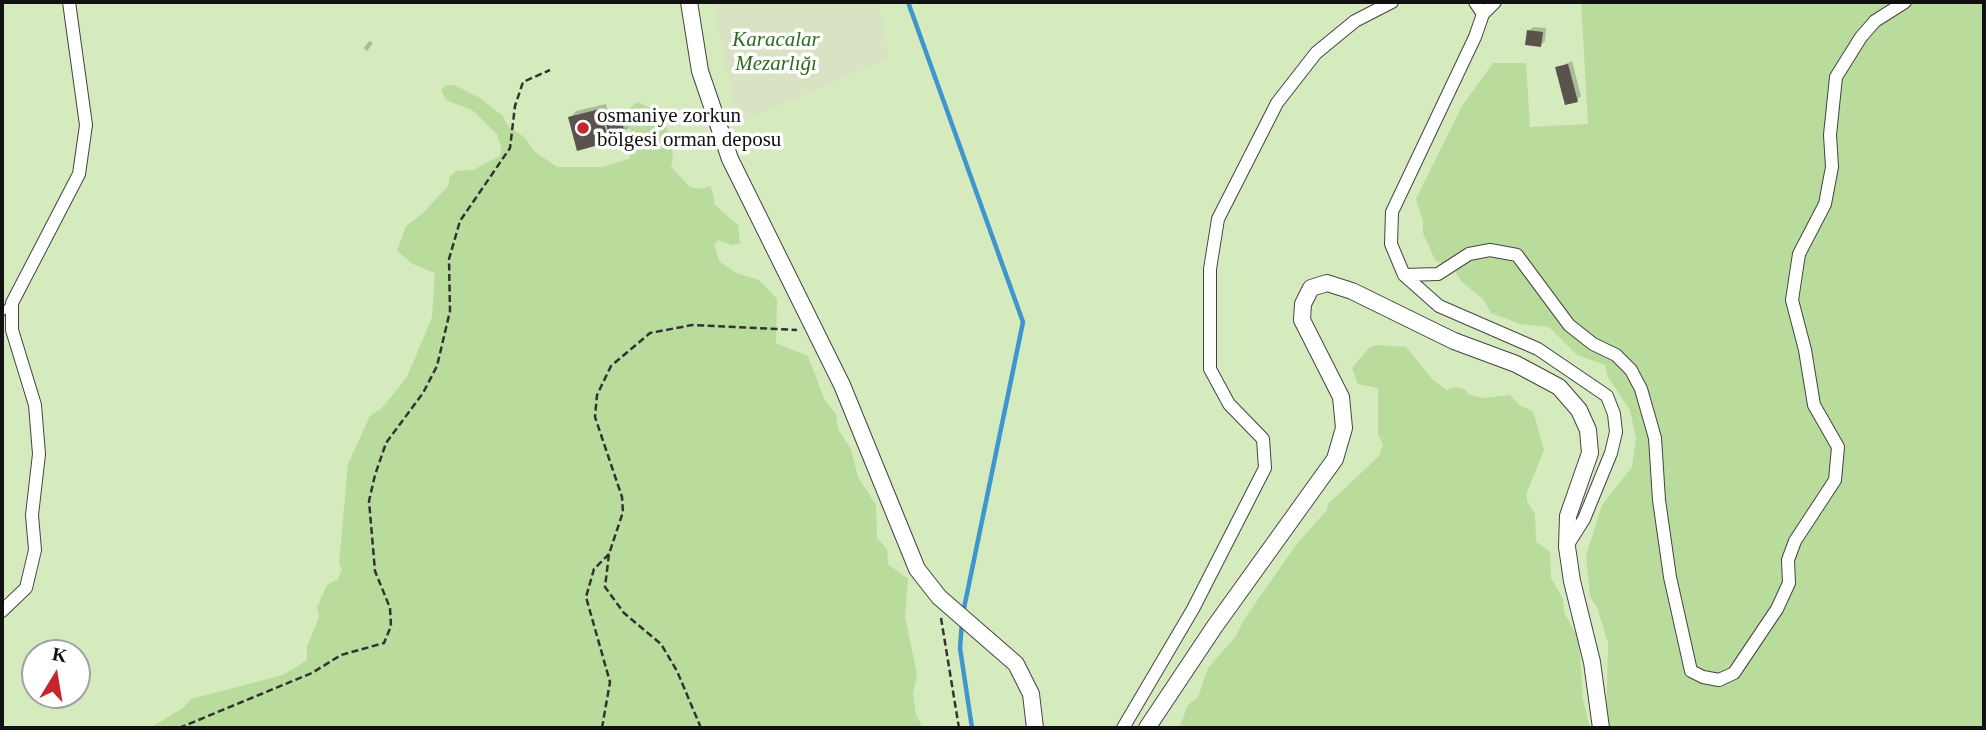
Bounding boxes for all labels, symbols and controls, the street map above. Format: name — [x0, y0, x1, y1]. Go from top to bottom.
park label: Karacalar Mezarlığı — [732, 27, 820, 77]
place label: osmaniye zorkun bölgesi orman deposu — [597, 103, 781, 153]
marker: osmaniye zorkun bölgesi orman deposu — [575, 120, 591, 136]
north arrow — [21, 639, 91, 709]
text: K — [50, 643, 69, 667]

